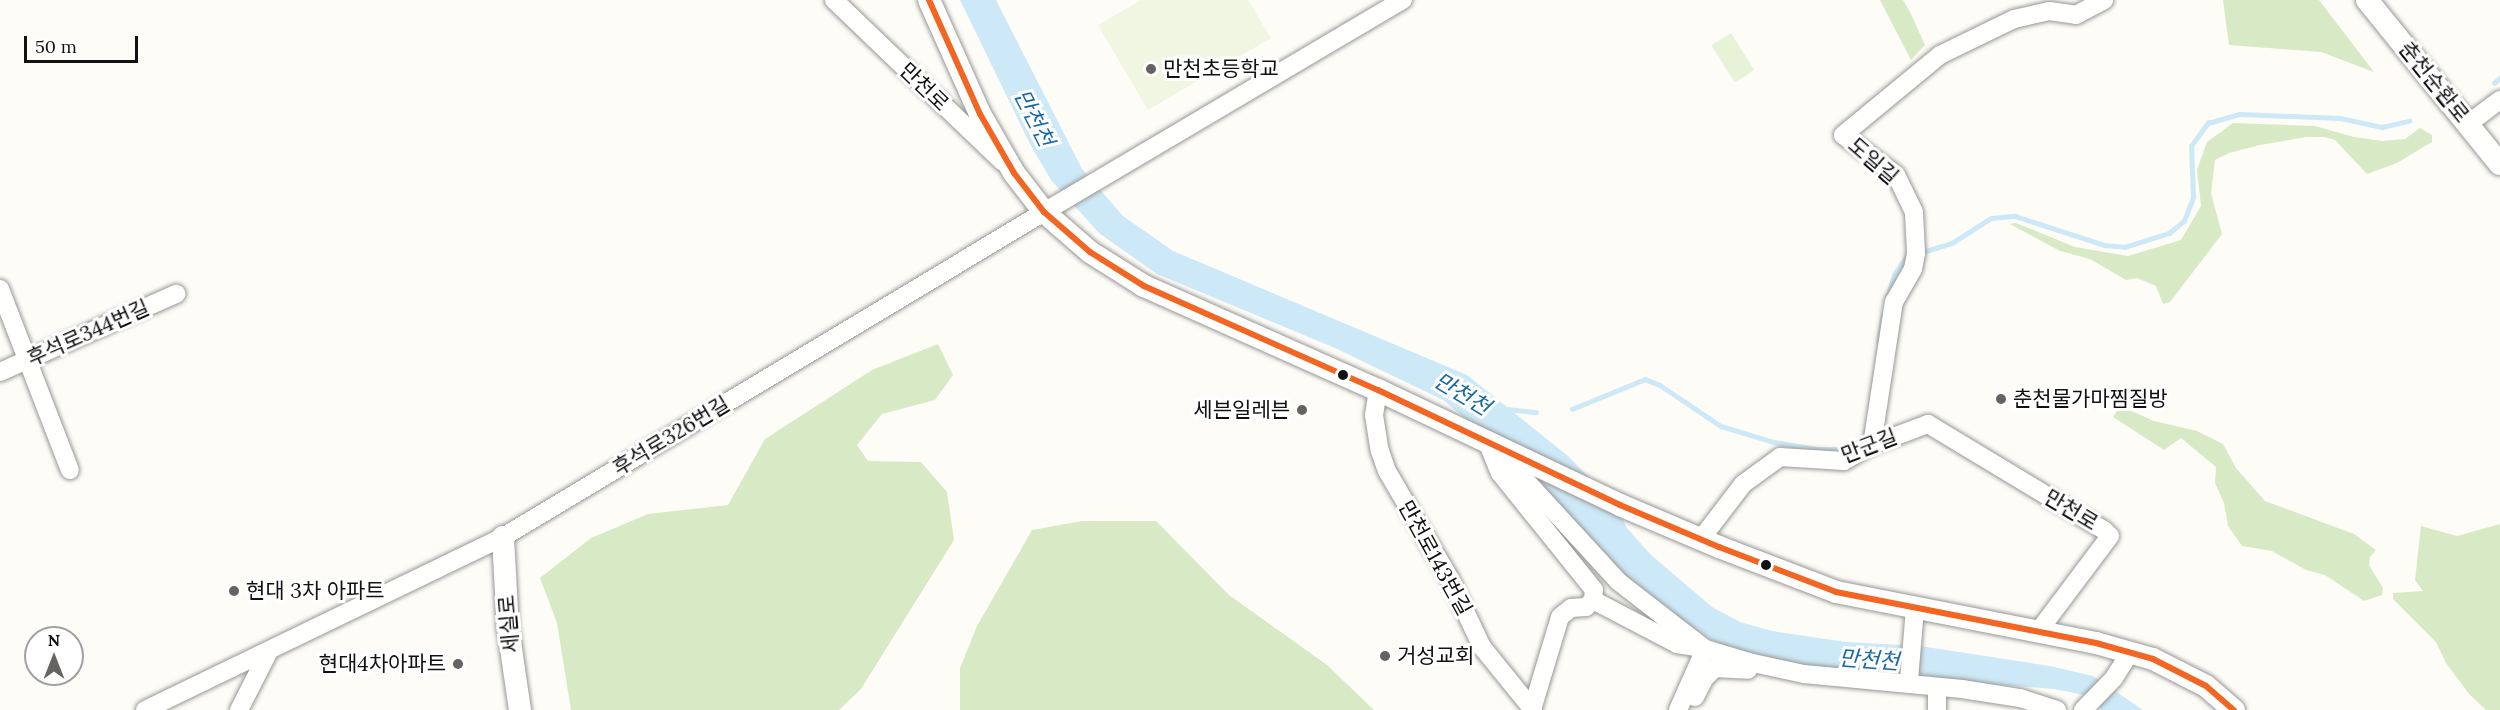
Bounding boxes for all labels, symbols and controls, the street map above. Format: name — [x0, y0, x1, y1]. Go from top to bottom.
scale bar — [27, 24, 141, 62]
text: 50 m — [35, 35, 77, 58]
street label: 춘천순환로 — [2394, 37, 2474, 127]
place label: 만천초등학교 — [1163, 56, 1279, 82]
street label: 만천로 — [894, 58, 954, 116]
marker: 만천초등학교 — [1144, 62, 1158, 76]
water label: 만천천 — [1008, 85, 1060, 151]
street label: 도일길 — [1843, 132, 1903, 190]
street label: 후석로344번길 — [23, 295, 153, 371]
water label: 만천천 — [1429, 367, 1495, 421]
unlabelled marker — [1337, 369, 1349, 381]
place label: 춘천물가마찜질방 — [2013, 386, 2168, 412]
street label: 후석로326번길 — [608, 391, 734, 481]
marker: 춘천물가마찜질방 — [1994, 392, 2008, 406]
place label: 세븐일레븐 — [1193, 397, 1290, 423]
marker: 세븐일레븐 — [1295, 403, 1309, 417]
street label: 만군길 — [1837, 424, 1901, 468]
street label: 만천로 — [2040, 484, 2102, 536]
street label: 만천로143번길 — [1393, 496, 1477, 620]
unlabelled marker — [1760, 559, 1772, 571]
place label: 현대 3차 아파트 — [246, 578, 385, 604]
marker: 현대 3차 아파트 — [227, 584, 241, 598]
street label: 세실로 — [494, 594, 524, 654]
north arrow — [24, 626, 84, 686]
text: N — [48, 630, 60, 650]
place label: 거성교회 — [1397, 643, 1474, 669]
water label: 만천천 — [1838, 645, 1900, 675]
marker: 거성교회 — [1378, 649, 1392, 663]
place label: 현대4차아파트 — [319, 651, 446, 677]
marker: 현대4차아파트 — [451, 657, 465, 671]

